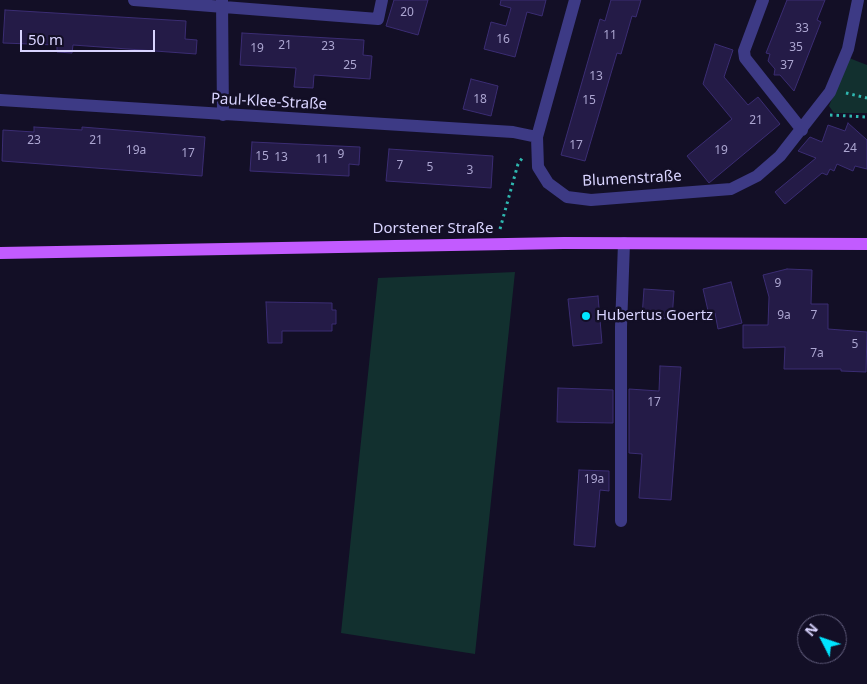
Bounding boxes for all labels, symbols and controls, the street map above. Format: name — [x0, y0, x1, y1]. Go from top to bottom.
house number: 20 — [400, 6, 414, 20]
scale bar — [22, 20, 158, 52]
house number: 33 — [795, 22, 809, 36]
text: 50 m — [28, 29, 63, 49]
house number: 11 — [603, 29, 617, 43]
house number: 16 — [496, 33, 510, 47]
house number: 21 — [278, 39, 292, 53]
house number: 23 — [321, 40, 335, 54]
house number: 35 — [789, 41, 803, 55]
house number: 19 — [250, 42, 264, 56]
house number: 25 — [343, 59, 357, 73]
house number: 37 — [780, 59, 794, 73]
house number: 13 — [589, 70, 603, 84]
street label: Paul-Klee-Straße — [210, 90, 328, 114]
house number: 18 — [473, 93, 487, 107]
house number: 15 — [582, 94, 596, 108]
house number: 21 — [749, 114, 763, 128]
house number: 23 — [27, 134, 41, 148]
house number: 21 — [89, 134, 103, 148]
house number: 17 — [569, 139, 583, 153]
house number: 24 — [843, 142, 857, 156]
house number: 19a — [126, 144, 146, 158]
house number: 19 — [714, 144, 728, 158]
house number: 17 — [181, 147, 195, 161]
house number: 9 — [338, 148, 344, 162]
house number: 15 — [255, 150, 269, 164]
house number: 13 — [274, 151, 288, 165]
house number: 11 — [315, 153, 329, 167]
house number: 7 — [397, 159, 403, 173]
house number: 5 — [427, 161, 433, 175]
house number: 3 — [467, 164, 473, 178]
street label: Blumenstraße — [582, 167, 682, 191]
street label: Dorstener Straße — [373, 220, 493, 238]
house number: 9 — [775, 277, 781, 291]
place label: Hubertus Goertz — [596, 307, 713, 325]
house number: 9a — [777, 309, 791, 323]
house number: 7 — [811, 309, 817, 323]
marker: Hubertus Goertz — [580, 310, 592, 322]
house number: 5 — [852, 338, 858, 352]
house number: 7a — [810, 347, 824, 361]
house number: 17 — [647, 396, 661, 410]
house number: 19a — [584, 473, 604, 487]
north arrow — [797, 614, 847, 664]
text: N — [800, 619, 822, 640]

